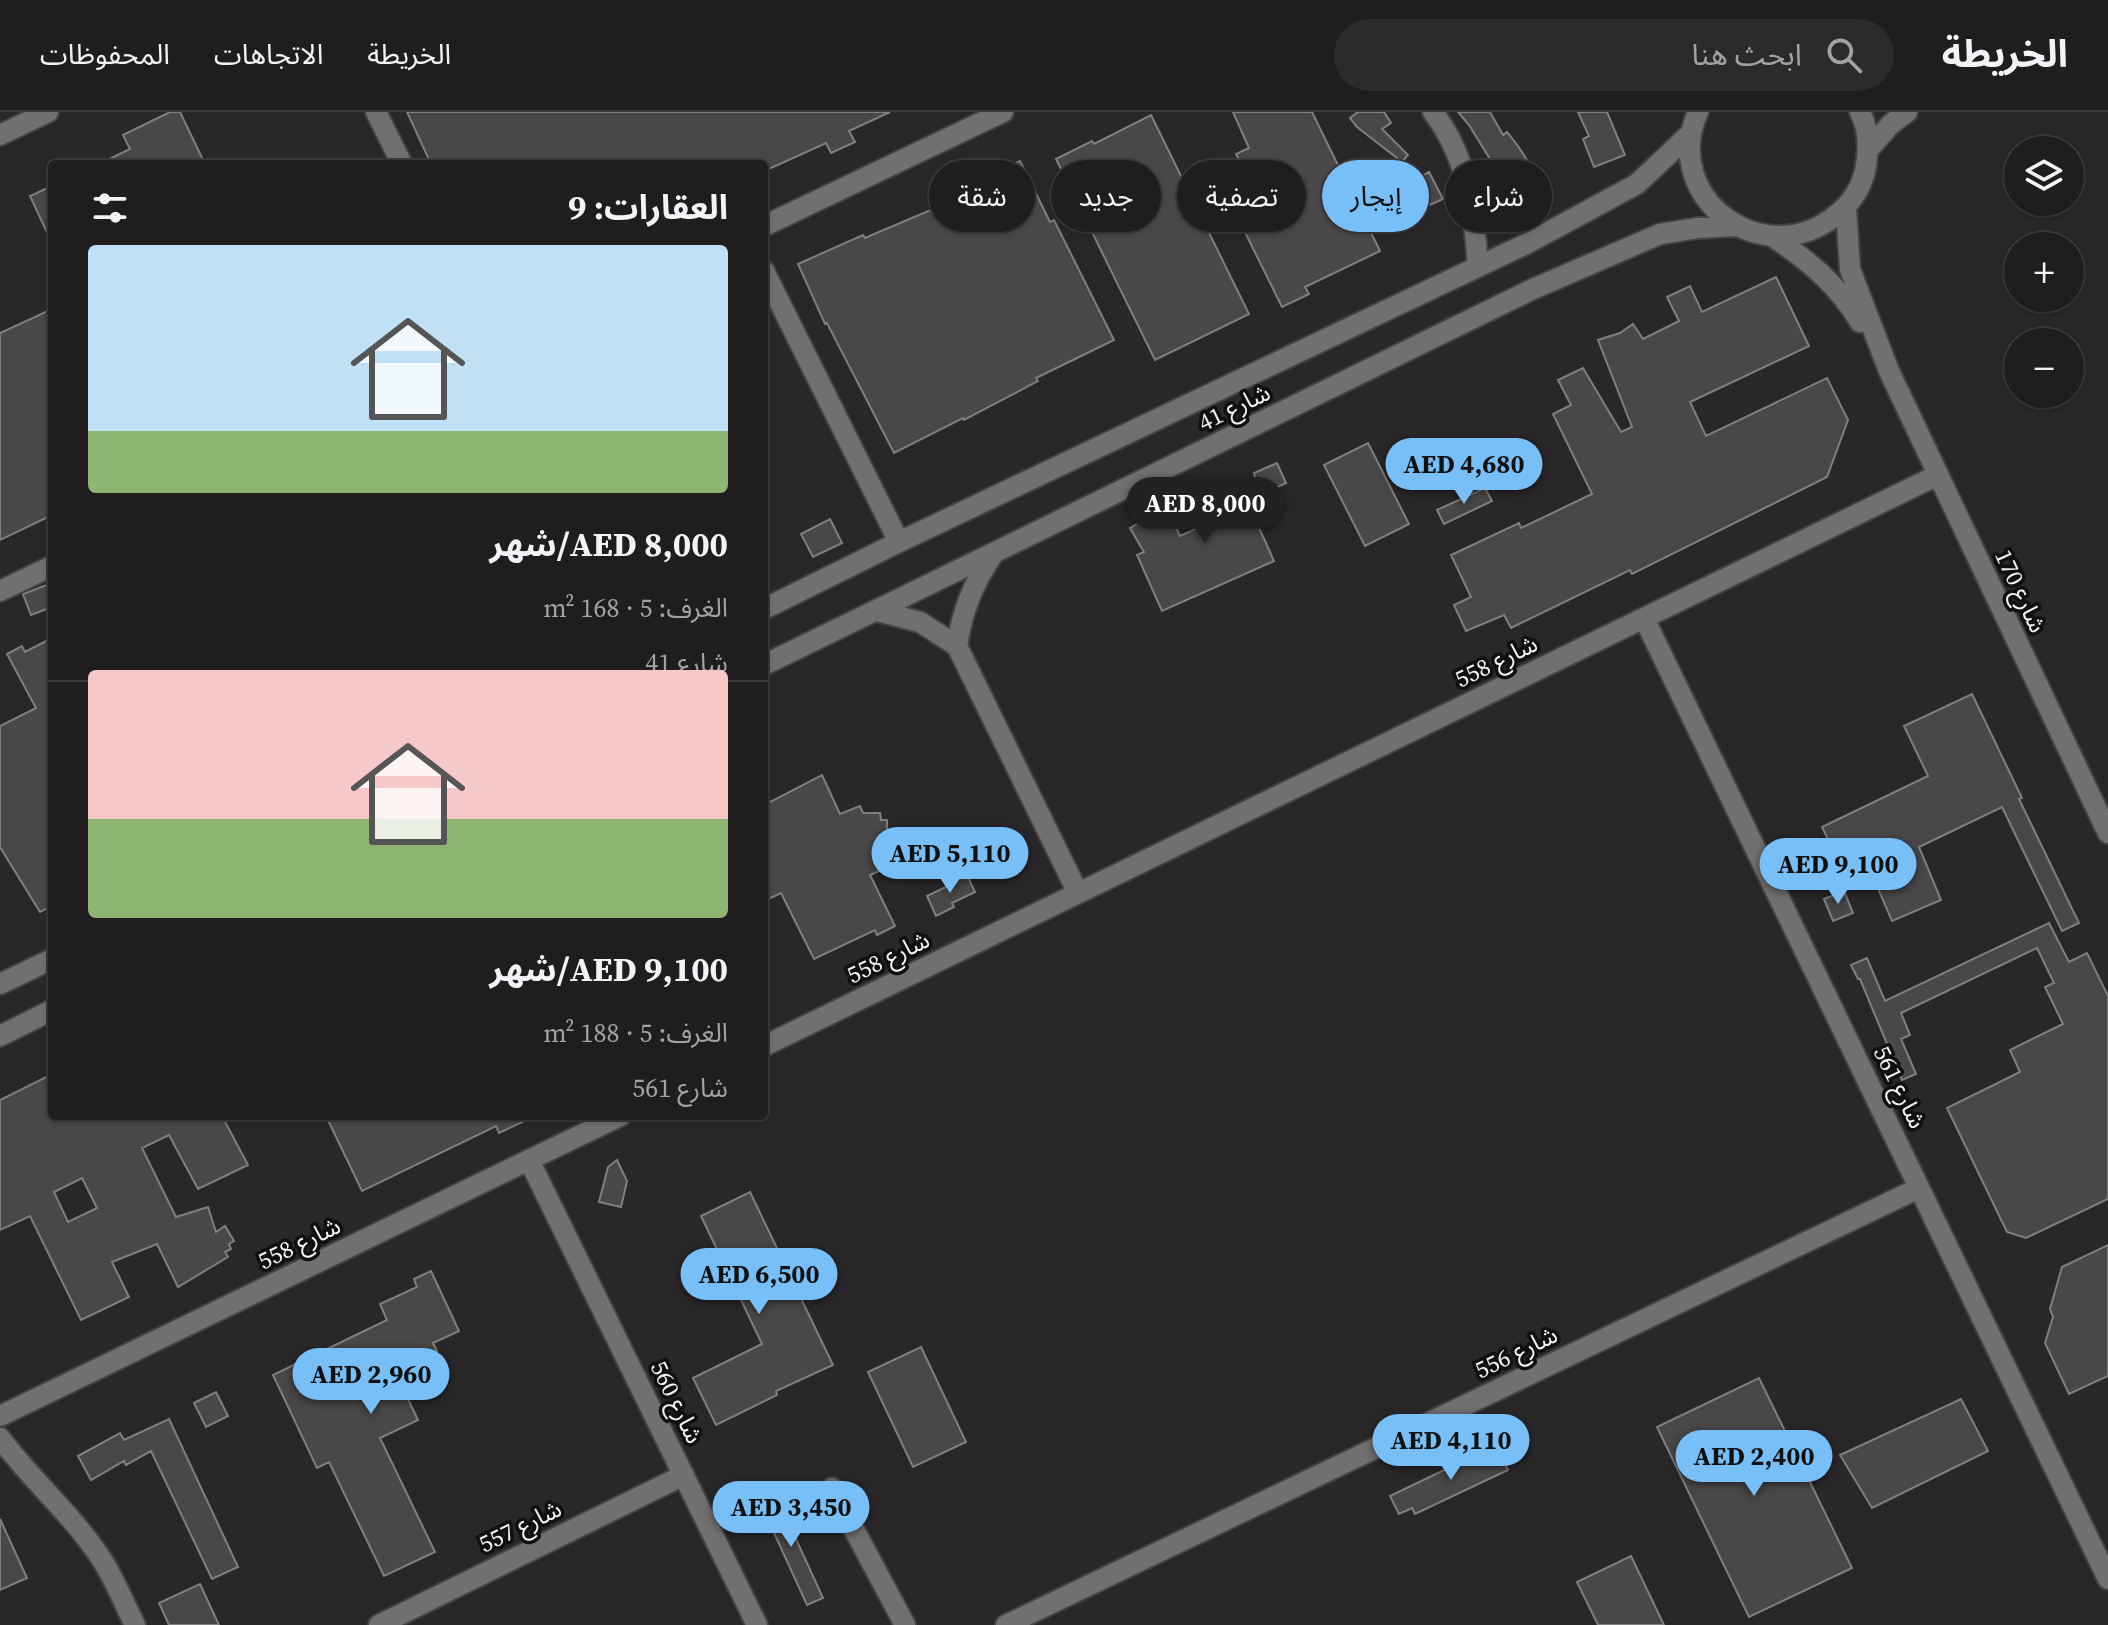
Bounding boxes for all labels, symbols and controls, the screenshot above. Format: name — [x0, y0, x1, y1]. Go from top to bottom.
search box — [1334, 19, 1894, 91]
text: الخريطة — [1942, 28, 2068, 80]
icon: search — [1822, 33, 1866, 77]
text: ابحث هنا — [1691, 34, 1802, 75]
text: المحفوظات — [40, 35, 170, 73]
text: الاتجاهات — [214, 35, 323, 73]
text: الخريطة — [367, 35, 451, 73]
map controls — [2004, 136, 2084, 408]
button: layers — [2004, 136, 2084, 216]
chip: شقة — [929, 160, 1035, 232]
chip: جديد — [1051, 160, 1161, 232]
chip: تصفية — [1177, 160, 1306, 232]
chip: إيجار — [1322, 160, 1429, 232]
chip: شراء — [1445, 160, 1552, 232]
text: العقارات: 9 — [568, 184, 728, 230]
icon: filters — [88, 186, 132, 230]
button: + — [2004, 232, 2084, 312]
icon: home — [336, 297, 480, 441]
button: − — [2004, 328, 2084, 408]
street label: شارع 41 — [1192, 375, 1276, 439]
pin: AED 4,680 — [1372, 438, 1556, 506]
text: AED 4,680 — [1403, 446, 1525, 482]
pin: AED 8,000 — [1113, 477, 1297, 545]
text: AED 8,000 — [1144, 485, 1266, 521]
text: AED 8,000/شهر — [490, 521, 728, 567]
street label: شارع 170 — [1986, 544, 2055, 638]
text: الغرف: 5 · 168 m² — [543, 590, 728, 626]
street label: شارع 558 — [1449, 627, 1543, 696]
text: شارع 41 — [645, 645, 728, 681]
icon: home — [336, 722, 480, 866]
pin: AED 5,110 — [858, 827, 1042, 895]
text: AED 5,110 — [889, 835, 1011, 871]
pin: AED 9,100 — [1746, 838, 1930, 906]
text: AED 9,100 — [1777, 846, 1899, 882]
street label: شارع 558 — [841, 923, 935, 992]
text: AED 9,100/شهر — [490, 946, 728, 992]
text: الغرف: 5 · 188 m² — [543, 1015, 728, 1051]
street label: شارع 561 — [1865, 1040, 1934, 1134]
text: شارع 561 — [632, 1070, 728, 1106]
street label: شارع 558 — [252, 1209, 346, 1278]
pin: AED 6,500 — [667, 1248, 851, 1316]
text: AED 6,500 — [698, 1256, 820, 1292]
street label: شارع 556 — [1469, 1318, 1563, 1387]
pin: AED 2,960 — [279, 1348, 463, 1416]
street label: شارع 560 — [642, 1355, 711, 1449]
text: AED 2,960 — [310, 1356, 432, 1392]
pin: AED 4,110 — [1359, 1414, 1543, 1482]
text: AED 4,110 — [1390, 1422, 1512, 1458]
pin: AED 2,400 — [1662, 1430, 1846, 1498]
text: AED 2,400 — [1693, 1438, 1815, 1474]
pin: AED 3,450 — [699, 1481, 883, 1549]
text: AED 3,450 — [730, 1489, 852, 1525]
street label: شارع 557 — [473, 1492, 567, 1561]

